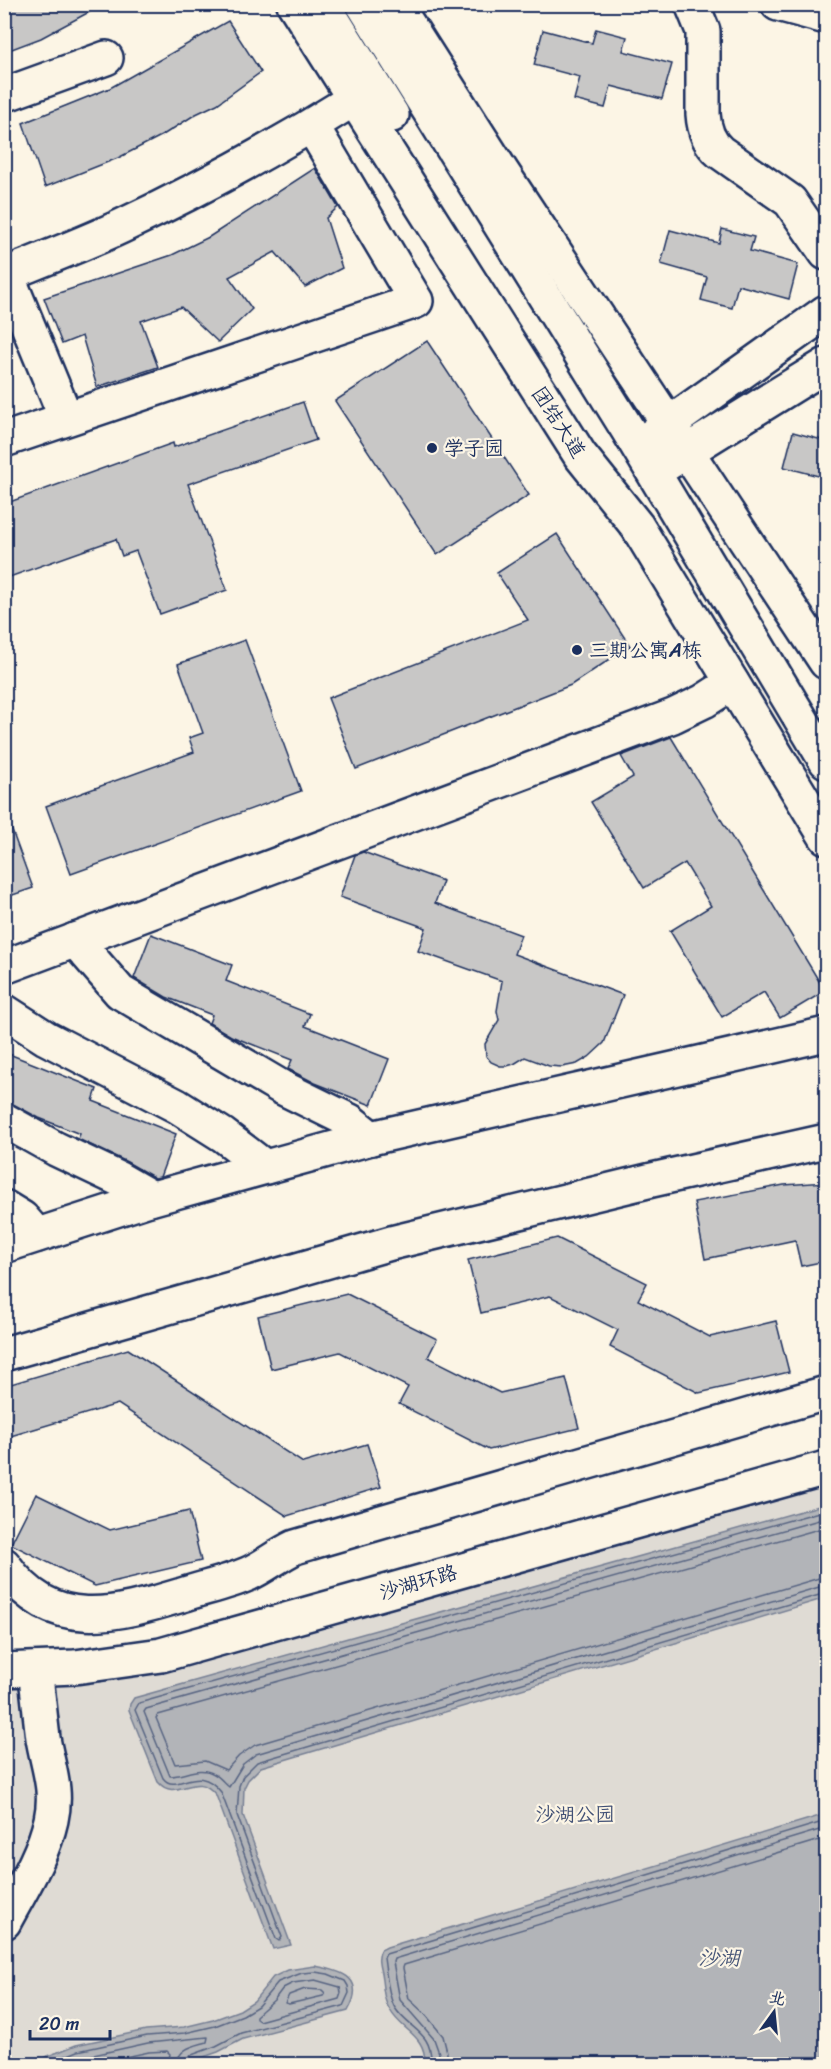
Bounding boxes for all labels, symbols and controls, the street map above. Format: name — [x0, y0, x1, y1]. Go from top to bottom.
street label: 团结大道 — [522, 379, 595, 465]
place label: 学子园 — [444, 431, 504, 466]
marker: 学子园 — [425, 441, 439, 455]
place label: 三期公寓A栋 — [589, 633, 702, 668]
marker: 三期公寓A栋 — [570, 643, 584, 657]
street label: 沙湖环路 — [375, 1554, 462, 1610]
park label: 沙湖公园 — [535, 1797, 615, 1832]
water label: 沙湖 — [698, 1939, 742, 1977]
north arrow — [744, 1982, 804, 2042]
text: 北 — [766, 1982, 789, 2014]
scale bar — [30, 2003, 110, 2041]
text: 20 m — [39, 2008, 79, 2040]

